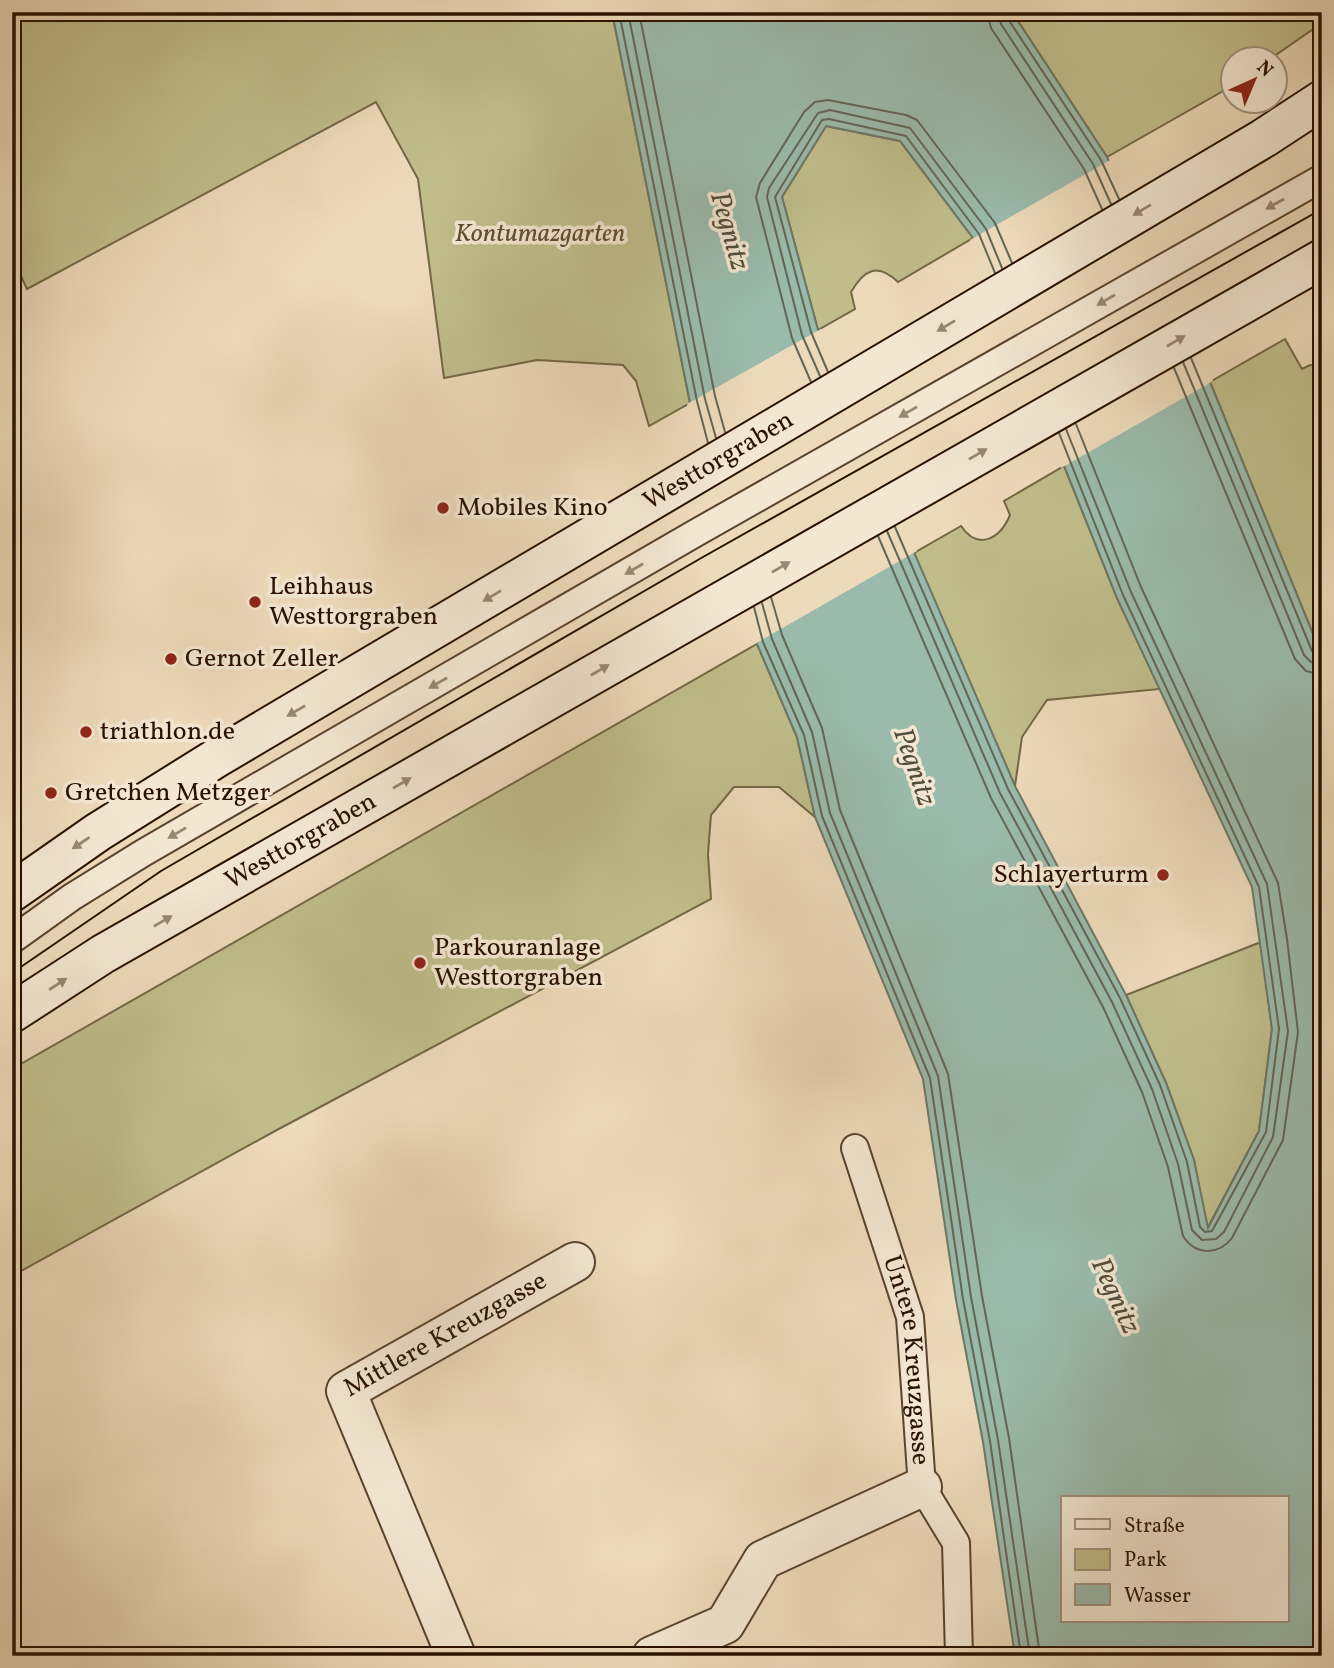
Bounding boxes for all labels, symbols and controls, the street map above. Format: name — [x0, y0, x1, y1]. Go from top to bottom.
north arrow — [1218, 46, 1288, 116]
text: N — [1250, 55, 1279, 83]
water label: Pegnitz — [699, 187, 759, 275]
one-way arrow — [1266, 198, 1285, 210]
one-way arrow — [1132, 204, 1152, 216]
park label: Kontumazgarten — [455, 216, 625, 252]
one-way arrow — [1096, 294, 1115, 306]
one-way arrow — [937, 320, 956, 332]
one-way arrow — [1166, 335, 1185, 347]
street label: Westtorgraben — [637, 402, 801, 519]
one-way arrow — [898, 406, 917, 418]
one-way arrow — [969, 448, 988, 460]
place label: Mobiles Kino — [457, 490, 608, 526]
marker: Mobiles Kino — [435, 500, 451, 516]
one-way arrow — [771, 561, 791, 573]
one-way arrow — [625, 562, 644, 575]
place label: Leihhaus Westtorgraben — [269, 569, 438, 635]
one-way arrow — [482, 589, 501, 602]
marker: Leihhaus Westtorgraben — [247, 594, 263, 610]
place label: Gernot Zeller — [185, 641, 339, 677]
marker: Gernot Zeller — [163, 651, 179, 667]
one-way arrow — [590, 664, 610, 676]
one-way arrow — [428, 676, 447, 689]
one-way arrow — [286, 705, 306, 717]
place label: triathlon.de — [100, 714, 235, 750]
water label: Pegnitz — [883, 723, 945, 811]
marker: triathlon.de — [78, 724, 94, 740]
place label: Gretchen Metzger — [65, 775, 270, 811]
one-way arrow — [393, 777, 412, 789]
street label: Westtorgraben — [218, 784, 383, 899]
marker: Gretchen Metzger — [43, 785, 59, 801]
one-way arrow — [168, 827, 187, 840]
one-way arrow — [72, 837, 91, 850]
place label: Schlayerturm — [994, 857, 1149, 893]
marker: Schlayerturm — [1155, 867, 1171, 883]
one-way arrow — [153, 915, 172, 927]
place label: Parkouranlage Westtorgraben — [434, 930, 603, 996]
marker: Parkouranlage Westtorgraben — [412, 955, 428, 971]
one-way arrow — [48, 977, 67, 990]
street label: Untere Kreuzgasse — [873, 1251, 938, 1466]
water label: Pegnitz — [1080, 1251, 1150, 1341]
street label: Mittlere Kreuzgasse — [337, 1263, 554, 1407]
legend — [1061, 1496, 1288, 1622]
text: Straße — [1124, 1512, 1185, 1541]
text: Park — [1124, 1546, 1167, 1575]
text: Wasser — [1124, 1582, 1191, 1611]

